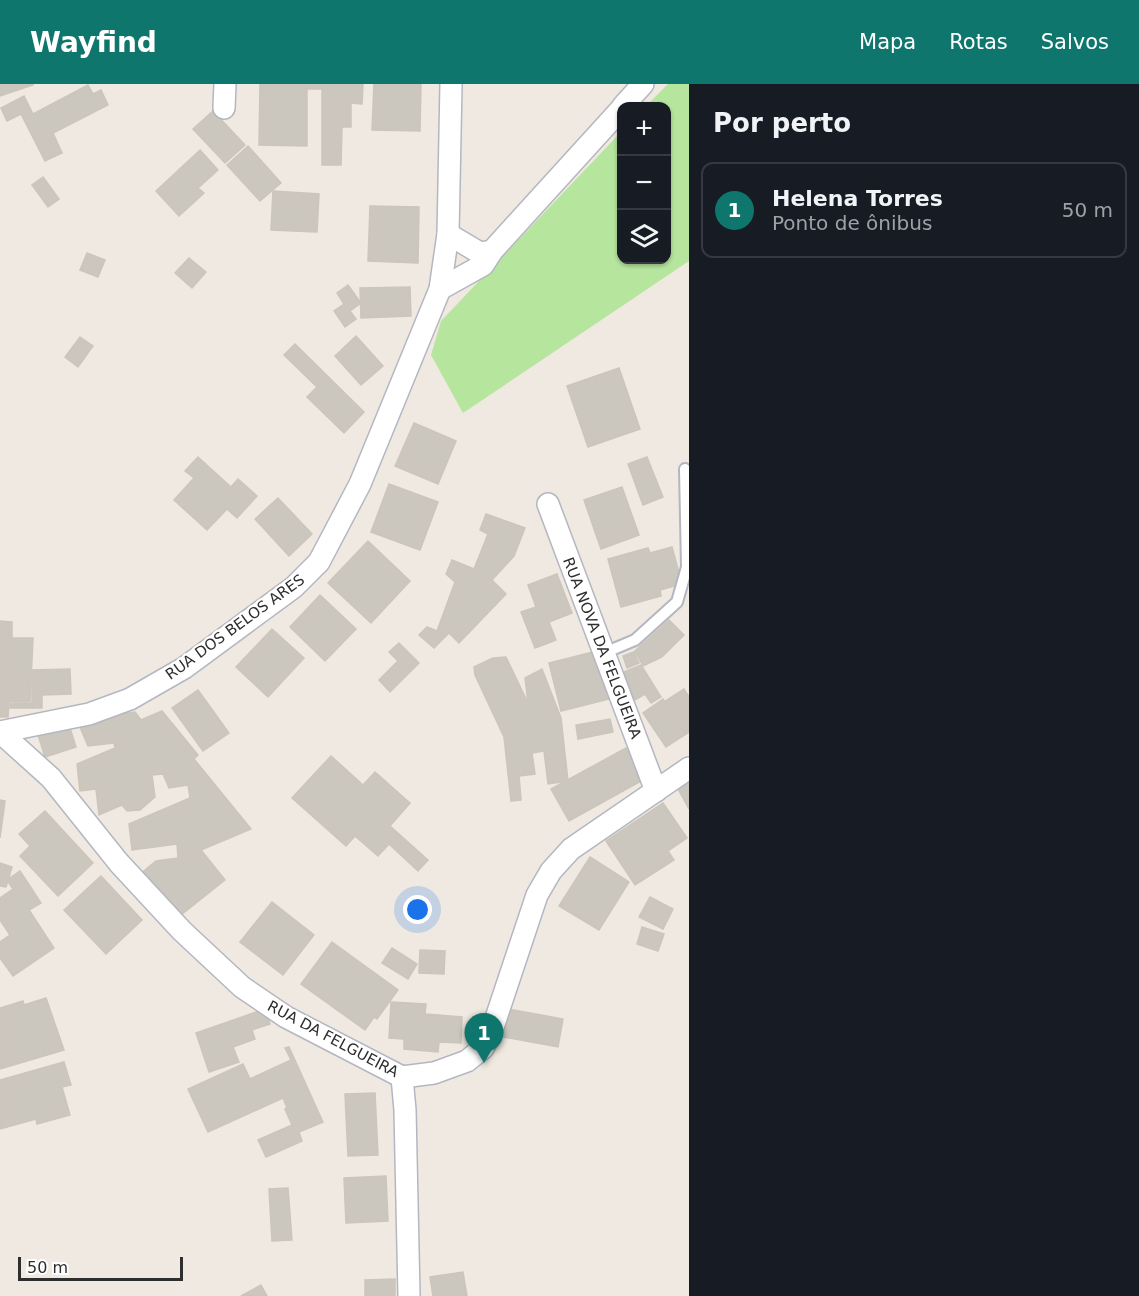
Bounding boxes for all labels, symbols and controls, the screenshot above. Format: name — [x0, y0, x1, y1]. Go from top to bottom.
text: Wayfind — [30, 26, 157, 59]
text: Mapa — [859, 30, 916, 54]
text: Rotas — [949, 30, 1008, 54]
text: Salvos — [1041, 30, 1109, 54]
map controls — [617, 102, 671, 264]
button: + — [617, 102, 671, 156]
text: Por perto — [713, 108, 851, 138]
button: − — [617, 156, 671, 210]
text: Helena Torres — [772, 186, 943, 211]
text: 1 — [728, 198, 741, 222]
text: 50 m — [1062, 198, 1113, 222]
button: layers — [617, 210, 671, 264]
text: Ponto de ônibus — [772, 211, 932, 235]
street label: RUA NOVA DA FELGUEIRA — [559, 555, 645, 742]
street label: RUA DOS BELOS ARES — [162, 571, 308, 683]
your location — [403, 895, 432, 924]
street label: RUA DA FELGUEIRA — [264, 997, 402, 1082]
pin: 1 — [464, 1014, 504, 1063]
scale bar — [18, 1254, 183, 1282]
text: 50 m — [27, 1258, 68, 1277]

